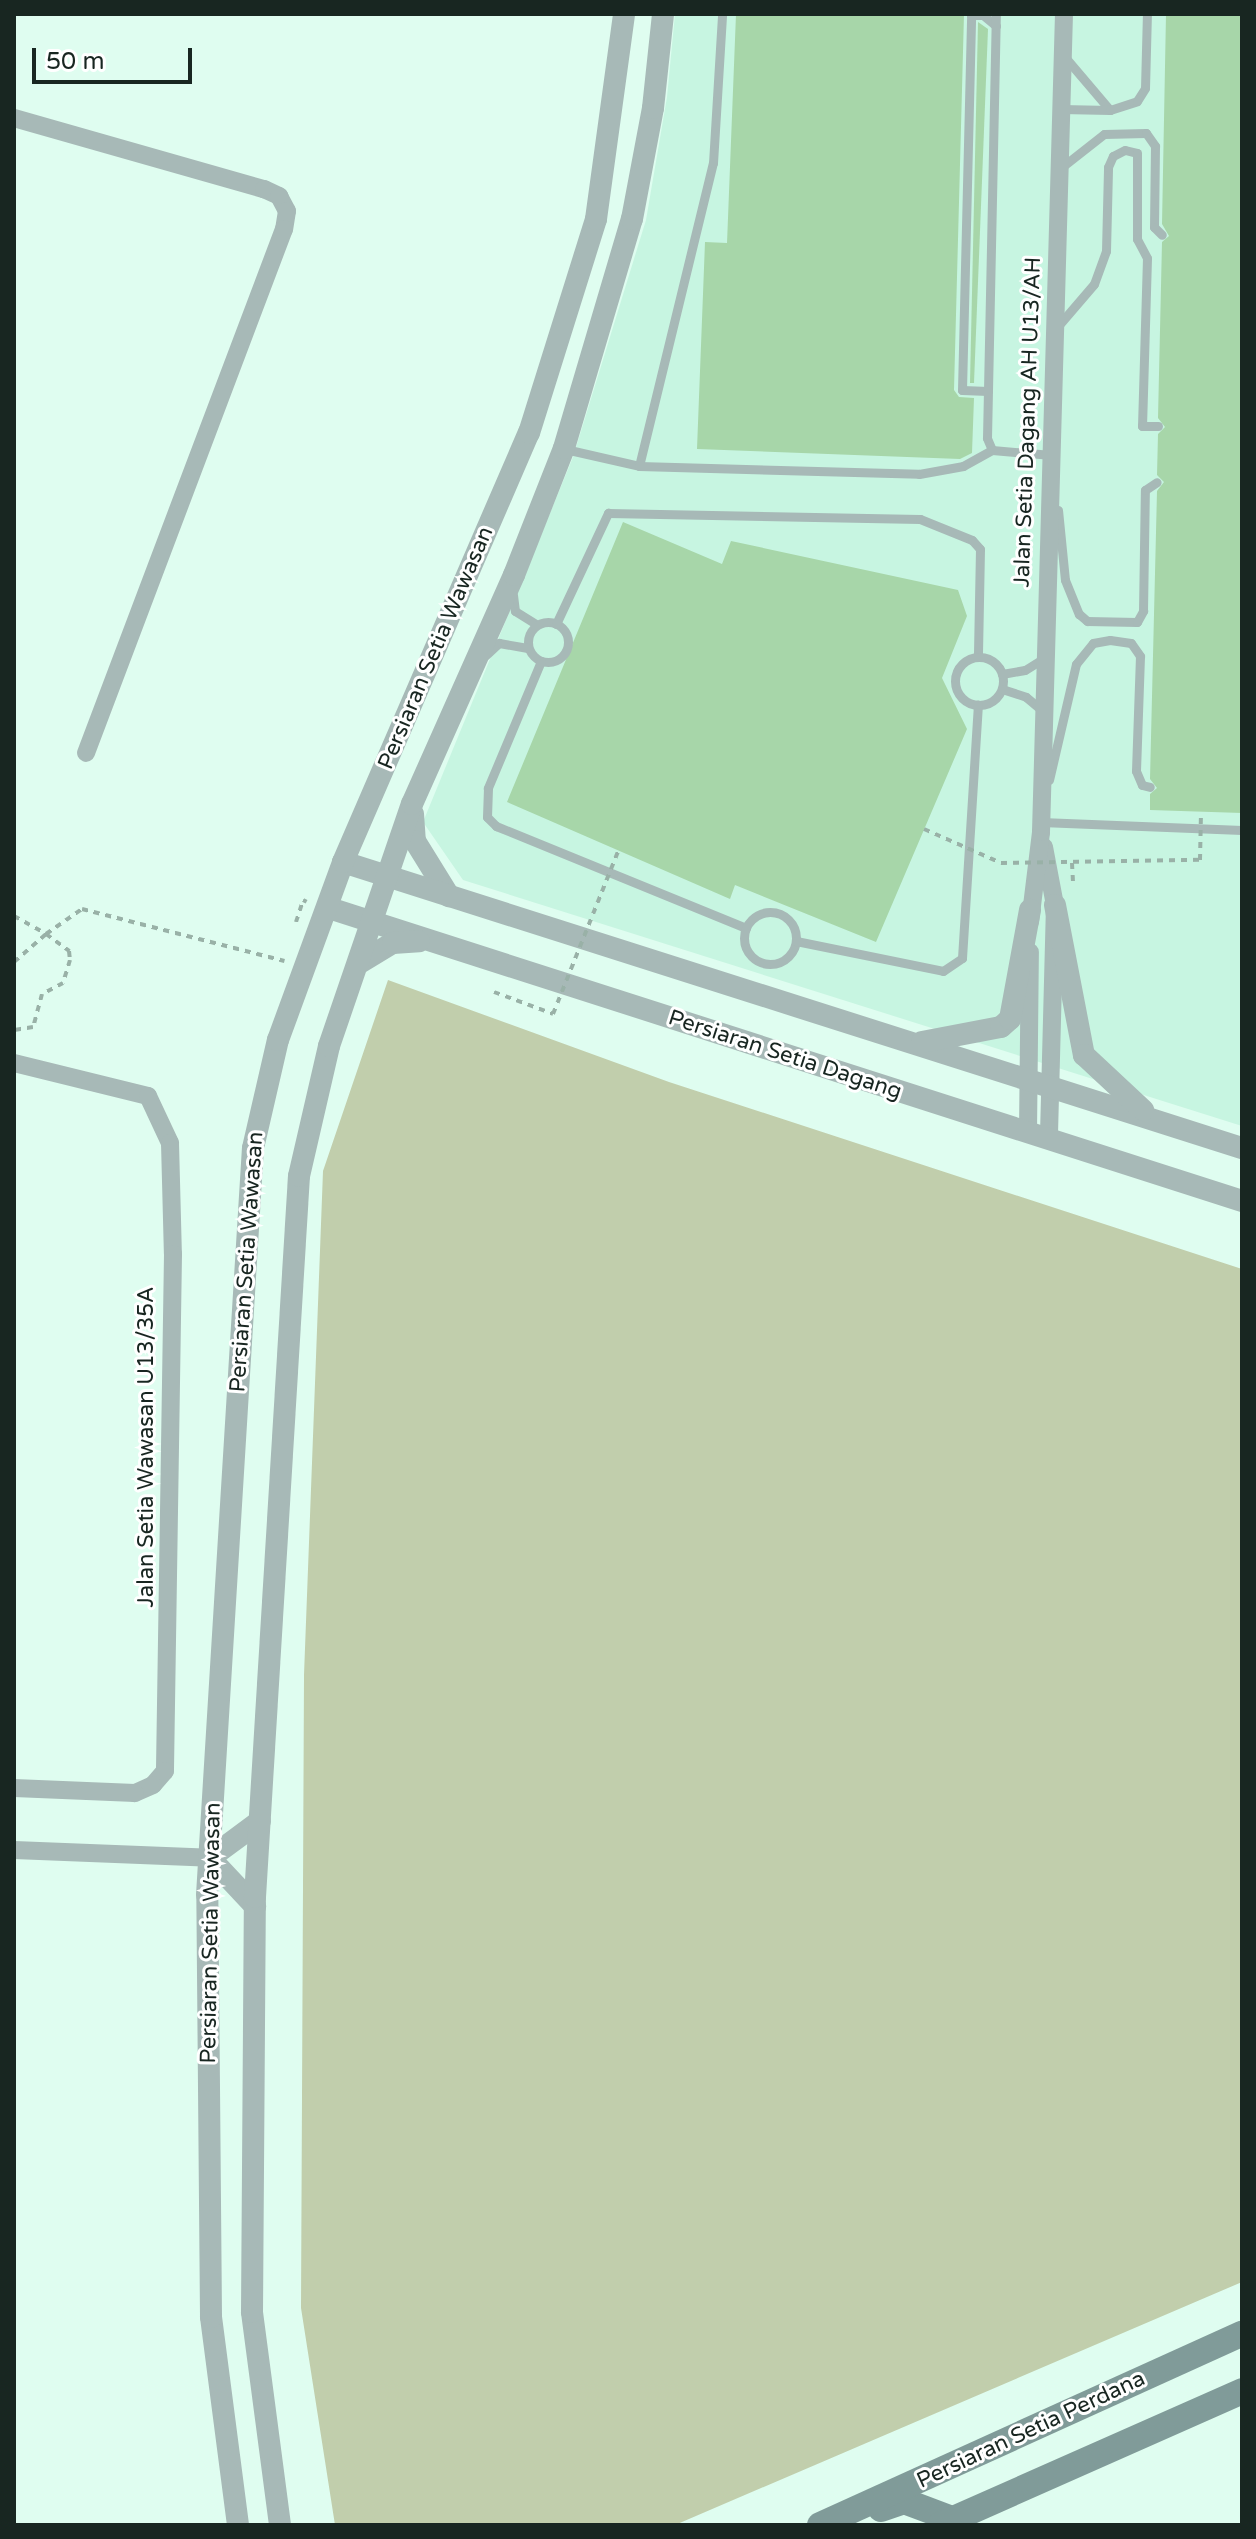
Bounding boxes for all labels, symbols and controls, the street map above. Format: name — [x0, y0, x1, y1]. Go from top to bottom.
scale bar — [36, 32, 196, 82]
text: 50 m — [46, 47, 104, 76]
street label: Jalan Setia Dagang AH U13/AH — [1009, 256, 1047, 588]
street label: Persiaran Setia Wawasan — [373, 523, 499, 773]
street label: Persiaran Setia Dagang — [665, 1005, 905, 1105]
street label: Persiaran Setia Wawasan — [225, 1131, 269, 1393]
street label: Jalan Setia Wawasan U13/35A — [134, 1287, 160, 1607]
street label: Persiaran Setia Wawasan — [196, 1802, 226, 2064]
street label: Persiaran Setia Perdana — [913, 2365, 1149, 2495]

